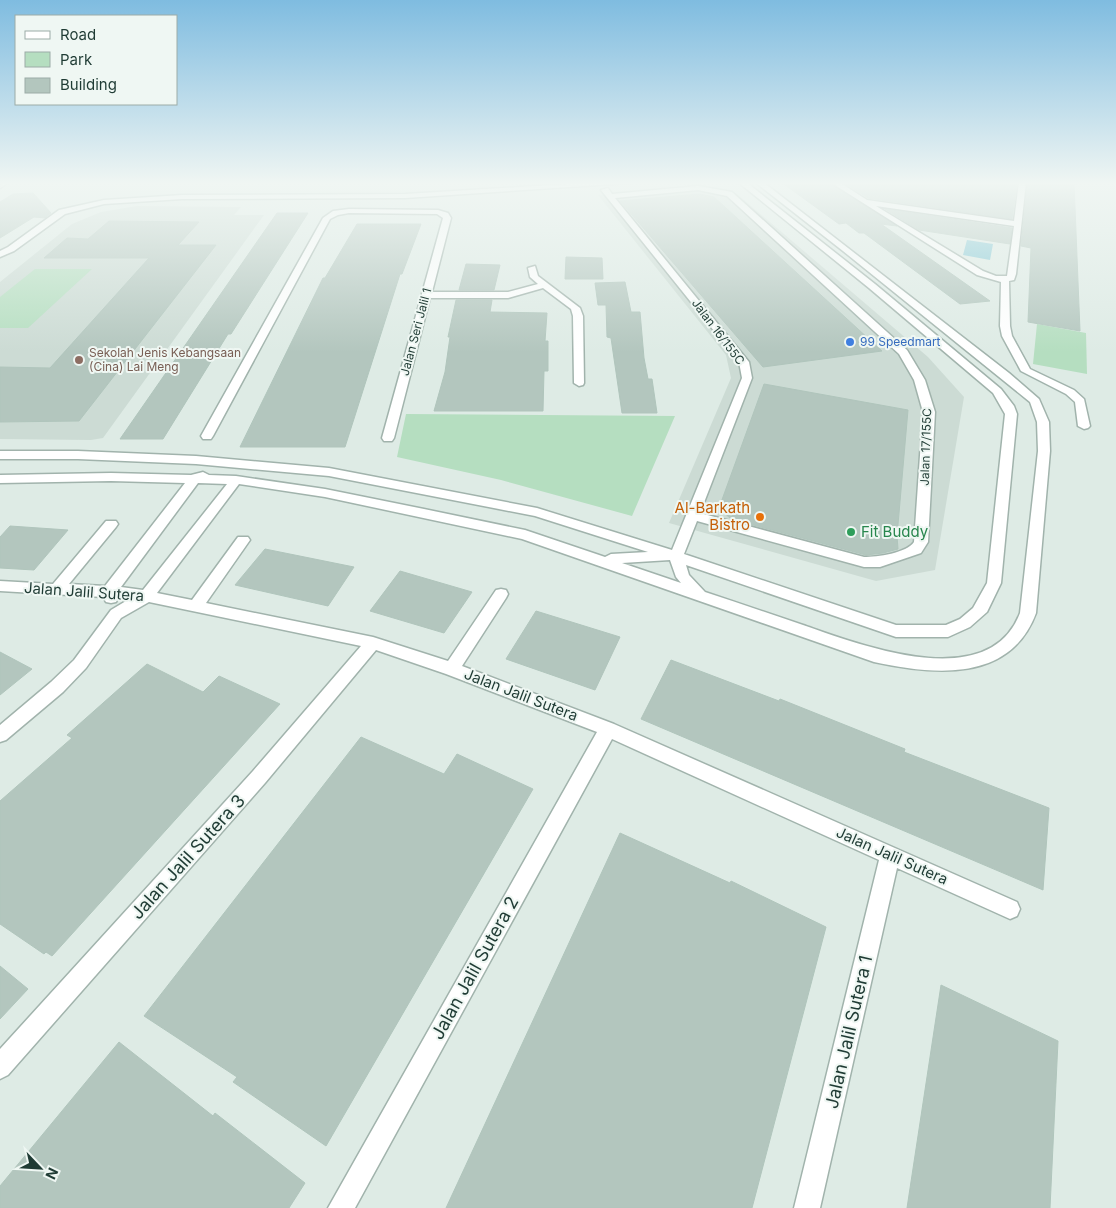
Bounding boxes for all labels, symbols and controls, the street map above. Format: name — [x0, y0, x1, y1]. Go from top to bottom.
legend — [15, 15, 178, 105]
text: Road — [60, 25, 96, 44]
text: Park — [60, 50, 93, 69]
text: Building — [60, 75, 117, 94]
street label: Jalan Seri Jalil 1 — [397, 286, 434, 377]
street label: Jalan 16/155C — [689, 296, 748, 368]
place label: 99 Speedmart — [860, 334, 941, 349]
marker: 99 Speedmart — [844, 336, 856, 348]
place label: Sekolah Jenis Kebangsaan (Cina) Lai Meng — [89, 345, 241, 374]
marker: Sekolah Jenis Kebangsaan (Cina) Lai Meng — [73, 354, 85, 366]
street label: Jalan 17/155C — [917, 408, 934, 486]
place label: Al-Barkath Bistro — [675, 498, 750, 534]
marker: Al-Barkath Bistro — [754, 511, 766, 523]
place label: Fit Buddy — [861, 522, 929, 541]
marker: Fit Buddy — [845, 526, 857, 538]
street label: Jalan Jalil Sutera — [23, 578, 145, 605]
street label: Jalan Jalil Sutera — [462, 664, 581, 725]
street label: Jalan Jalil Sutera 3 — [126, 790, 249, 923]
street label: Jalan Jalil Sutera — [833, 822, 951, 889]
street label: Jalan Jalil Sutera 2 — [426, 893, 523, 1043]
street label: Jalan Jalil Sutera 1 — [821, 953, 876, 1111]
north arrow — [15, 1143, 65, 1193]
text: N — [42, 1165, 62, 1182]

